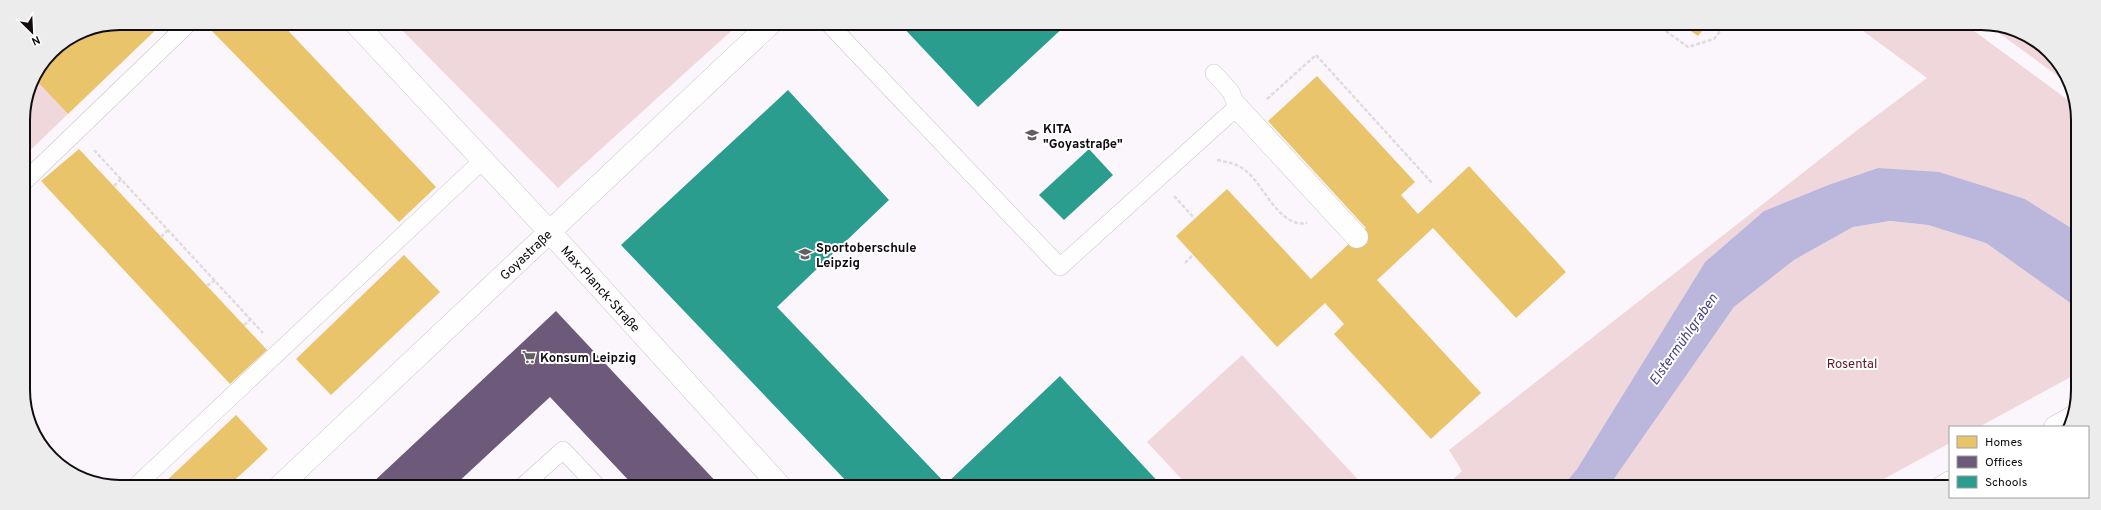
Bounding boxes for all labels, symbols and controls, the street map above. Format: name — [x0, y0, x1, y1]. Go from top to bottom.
north arrow — [12, 12, 52, 52]
text: N — [29, 32, 42, 48]
place label: KITA "Goyastraße" — [1043, 122, 1123, 153]
school or university icon: KITA "Goyastraße" — [1024, 127, 1040, 143]
street label: Goyastraße — [497, 228, 556, 284]
place label: Sportoberschule Leipzig — [816, 241, 917, 272]
street label: Max-Planck-Straße — [556, 243, 643, 336]
school or university icon: Sportoberschule Leipzig — [797, 246, 813, 262]
water label: Elstermühlgraben — [1646, 290, 1722, 389]
supermarket icon: Konsum Leipzig — [521, 349, 537, 365]
place label: Konsum Leipzig — [540, 351, 636, 367]
park label: Rosental — [1827, 357, 1877, 373]
legend — [1949, 426, 2089, 498]
text: Homes — [1985, 435, 2022, 451]
text: Offices — [1985, 455, 2023, 471]
text: Schools — [1985, 475, 2027, 491]

